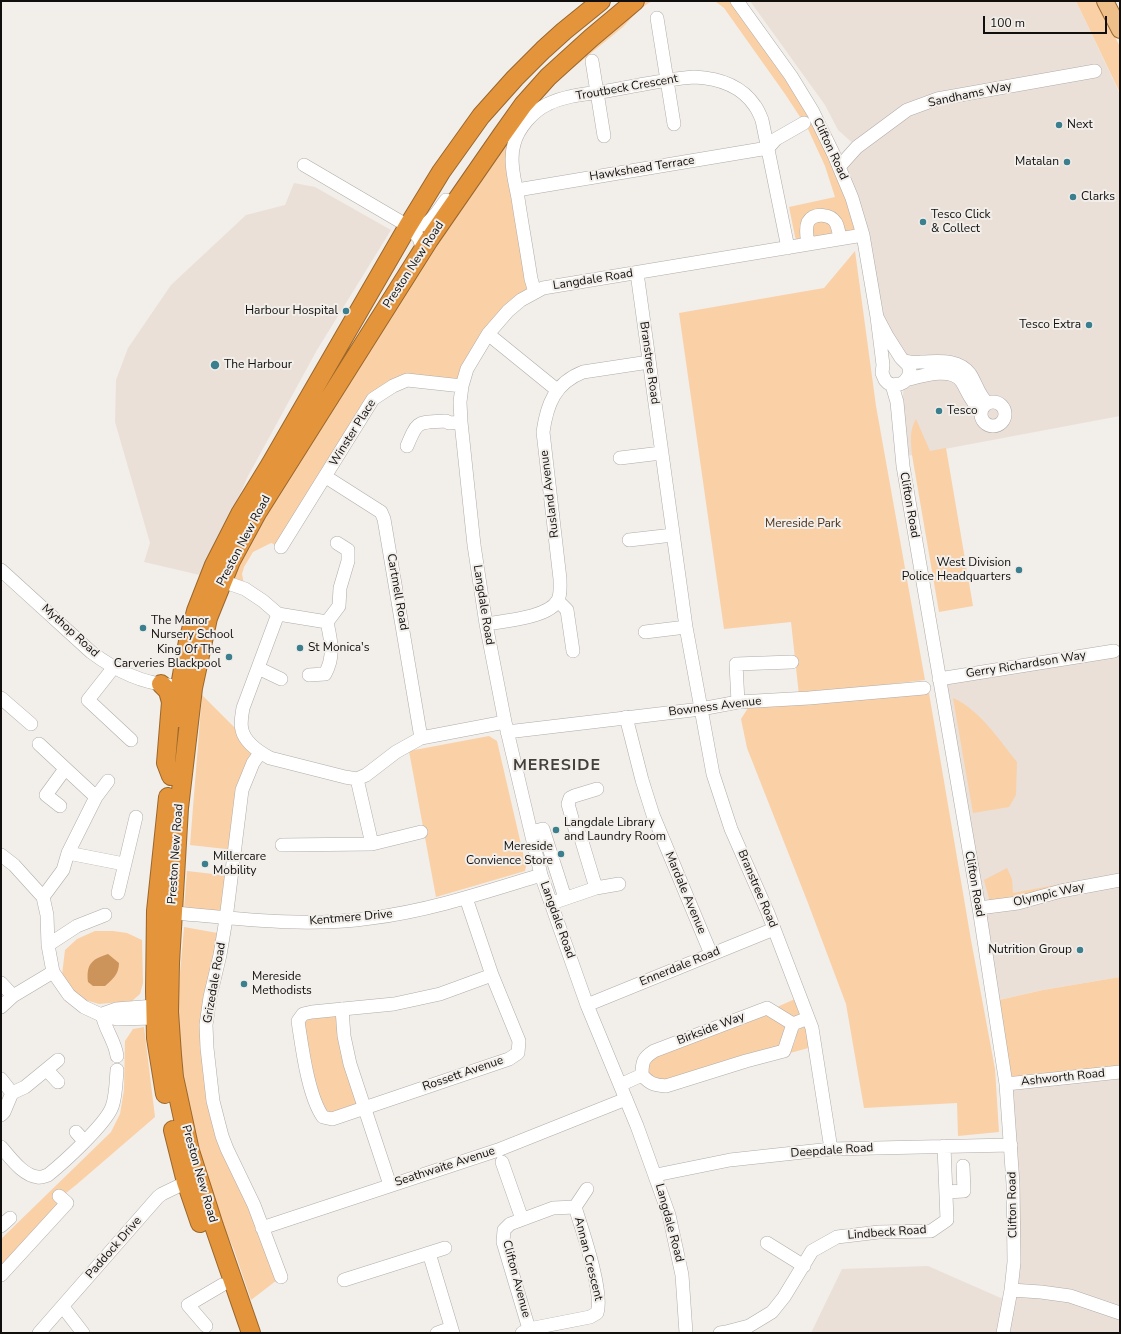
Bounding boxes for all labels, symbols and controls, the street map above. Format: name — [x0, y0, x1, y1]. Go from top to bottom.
scale bar — [985, 8, 1109, 34]
text: 100 m — [990, 15, 1025, 31]
street label: Troutbeck Crescent — [575, 72, 679, 104]
street label: Sandhams Way — [927, 79, 1013, 111]
street label: Clifton Road — [809, 116, 851, 182]
place label: Next — [1067, 118, 1093, 132]
marker: Next — [1054, 120, 1064, 130]
street label: Hawkshead Terrace — [588, 154, 696, 184]
place label: Matalan — [1015, 155, 1059, 169]
marker: Matalan — [1062, 157, 1072, 167]
place label: Clarks — [1081, 190, 1115, 204]
marker: Clarks — [1068, 192, 1078, 202]
place label: Tesco Click & Collect — [931, 208, 991, 236]
marker: Tesco Click & Collect — [918, 217, 928, 227]
street label: Preston New Road — [381, 219, 447, 311]
street label: Langdale Road — [552, 267, 634, 293]
place label: Harbour Hospital — [245, 304, 338, 318]
marker: Harbour Hospital — [341, 306, 351, 316]
place label: Tesco Extra — [1019, 318, 1081, 332]
marker: Tesco Extra — [1084, 320, 1094, 330]
street label: Branstree Road — [636, 321, 662, 405]
place label: The Harbour — [224, 358, 292, 372]
marker: The Harbour — [209, 359, 221, 371]
street label: Winster Place — [327, 397, 379, 469]
place label: Tesco — [947, 404, 978, 418]
marker: Tesco — [934, 406, 944, 416]
street label: Rusland Avenue — [537, 449, 563, 539]
street label: Clifton Road — [896, 471, 922, 539]
street label: Preston New Road — [214, 493, 274, 589]
park label: Mereside Park — [765, 517, 841, 531]
street label: Cartmell Road — [383, 552, 411, 632]
place label: West Division Police Headquarters — [902, 556, 1011, 584]
street label: Langdale Road — [470, 564, 496, 646]
marker: West Division Police Headquarters — [1014, 565, 1024, 575]
street label: Mythop Road — [38, 601, 102, 661]
place label: The Manor Nursery School — [151, 614, 234, 642]
marker: The Manor Nursery School — [138, 623, 148, 633]
place label: St Monica's — [308, 641, 369, 655]
place label: King Of The Carveries Blackpool — [114, 643, 221, 671]
marker: St Monica's — [295, 643, 305, 653]
street label: Gerry Richardson Way — [965, 648, 1087, 682]
marker: King Of The Carveries Blackpool — [224, 652, 234, 662]
street label: Bowness Avenue — [668, 694, 762, 720]
district label: MERESIDE — [513, 756, 601, 776]
street label: Preston New Road — [165, 803, 187, 905]
place label: Langdale Library and Laundry Room — [564, 816, 666, 844]
marker: Langdale Library and Laundry Room — [551, 825, 561, 835]
place label: Mereside Convience Store — [466, 840, 553, 868]
street label: Branstree Road — [734, 848, 780, 930]
marker: Mereside Convience Store — [556, 849, 566, 859]
place label: Millercare Mobility — [213, 850, 266, 878]
street label: Mardale Avenue — [661, 850, 709, 936]
street label: Clifton Road — [961, 850, 987, 918]
marker: Millercare Mobility — [200, 859, 210, 869]
street label: Langdale Road — [536, 879, 578, 961]
street label: Olympic Way — [1012, 880, 1086, 910]
street label: Kentmere Drive — [309, 907, 393, 929]
street label: Grizedale Road — [201, 941, 229, 1025]
place label: Nutrition Group — [988, 943, 1072, 957]
street label: Ennerdale Road — [638, 944, 722, 990]
marker: Nutrition Group — [1075, 945, 1085, 955]
place label: Mereside Methodists — [252, 970, 312, 998]
marker: Mereside Methodists — [239, 979, 249, 989]
street label: Birkside Way — [675, 1010, 747, 1048]
street label: Rossett Avenue — [421, 1053, 505, 1095]
street label: Ashworth Road — [1020, 1066, 1106, 1090]
street label: Preston New Road — [178, 1124, 220, 1224]
street label: Deepdale Road — [790, 1141, 874, 1161]
street label: Seathwaite Avenue — [393, 1144, 497, 1190]
street label: Clifton Road — [1005, 1172, 1021, 1238]
street label: Langdale Road — [652, 1182, 686, 1264]
street label: Paddock Drive — [83, 1214, 145, 1282]
street label: Annan Crescent — [571, 1216, 605, 1302]
street label: Lindbeck Road — [847, 1223, 927, 1243]
street label: Clifton Avenue — [499, 1239, 533, 1319]

